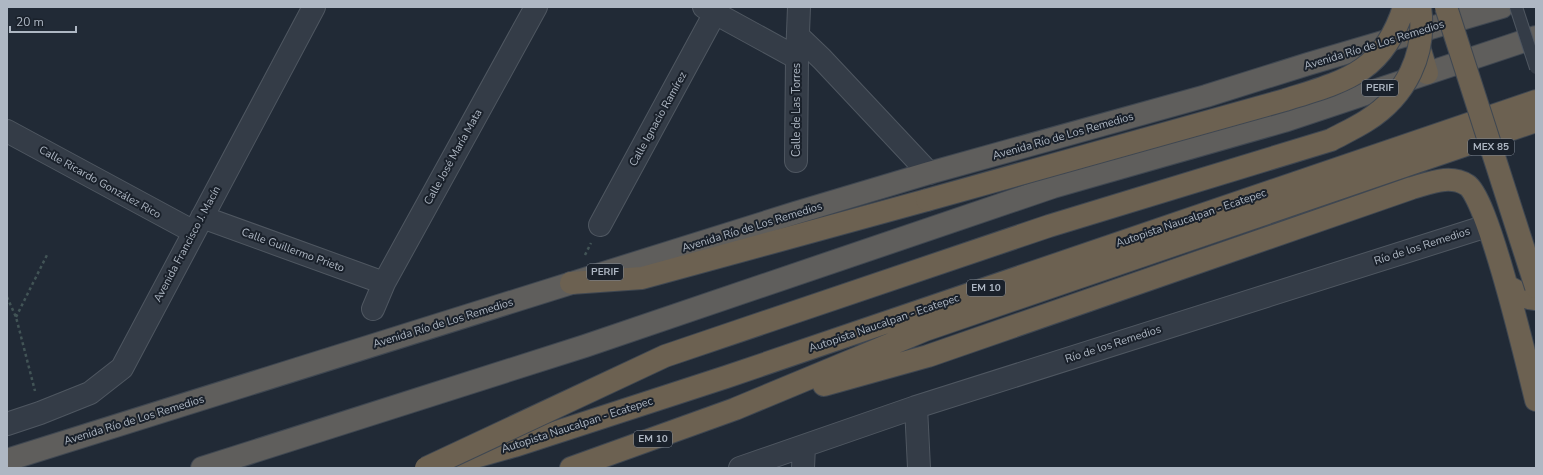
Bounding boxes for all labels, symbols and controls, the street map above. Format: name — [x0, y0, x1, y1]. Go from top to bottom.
scale bar — [10, 8, 76, 34]
text: 20 m — [16, 14, 44, 30]
street label: Avenida Río de Los Remedios — [1302, 17, 1446, 73]
street label: Calle de Las Torres — [789, 63, 804, 157]
street label: Calle Ignacio Ramírez — [626, 69, 690, 169]
road number: PERIF — [1362, 80, 1398, 96]
street label: Calle José María Mata — [420, 106, 486, 207]
street label: Avenida Río de Los Remedios — [991, 109, 1135, 163]
road number: MEX 85 — [1468, 139, 1514, 155]
street label: Calle Ricardo González Rico — [36, 142, 164, 222]
street label: Avenida Francisco J. Macín — [150, 183, 224, 305]
street label: Autopista Naucalpan - Ecatepec — [1114, 185, 1268, 251]
street label: Avenida Río de Los Remedios — [680, 199, 824, 255]
street label: Río de los Remedios — [1372, 223, 1472, 269]
street label: Calle Guillermo Prieto — [239, 224, 347, 276]
road number: PERIF — [587, 264, 623, 280]
road number: EM 10 — [967, 280, 1005, 296]
street label: Autopista Naucalpan - Ecatepec — [807, 290, 961, 356]
street label: Avenida Río de Los Remedios — [371, 295, 515, 351]
street label: Río de los Remedios — [1063, 321, 1163, 367]
street label: Avenida Río de Los Remedios — [62, 392, 206, 448]
street label: Autopista Naucalpan - Ecatepec — [499, 393, 655, 457]
road number: EM 10 — [634, 431, 672, 447]

